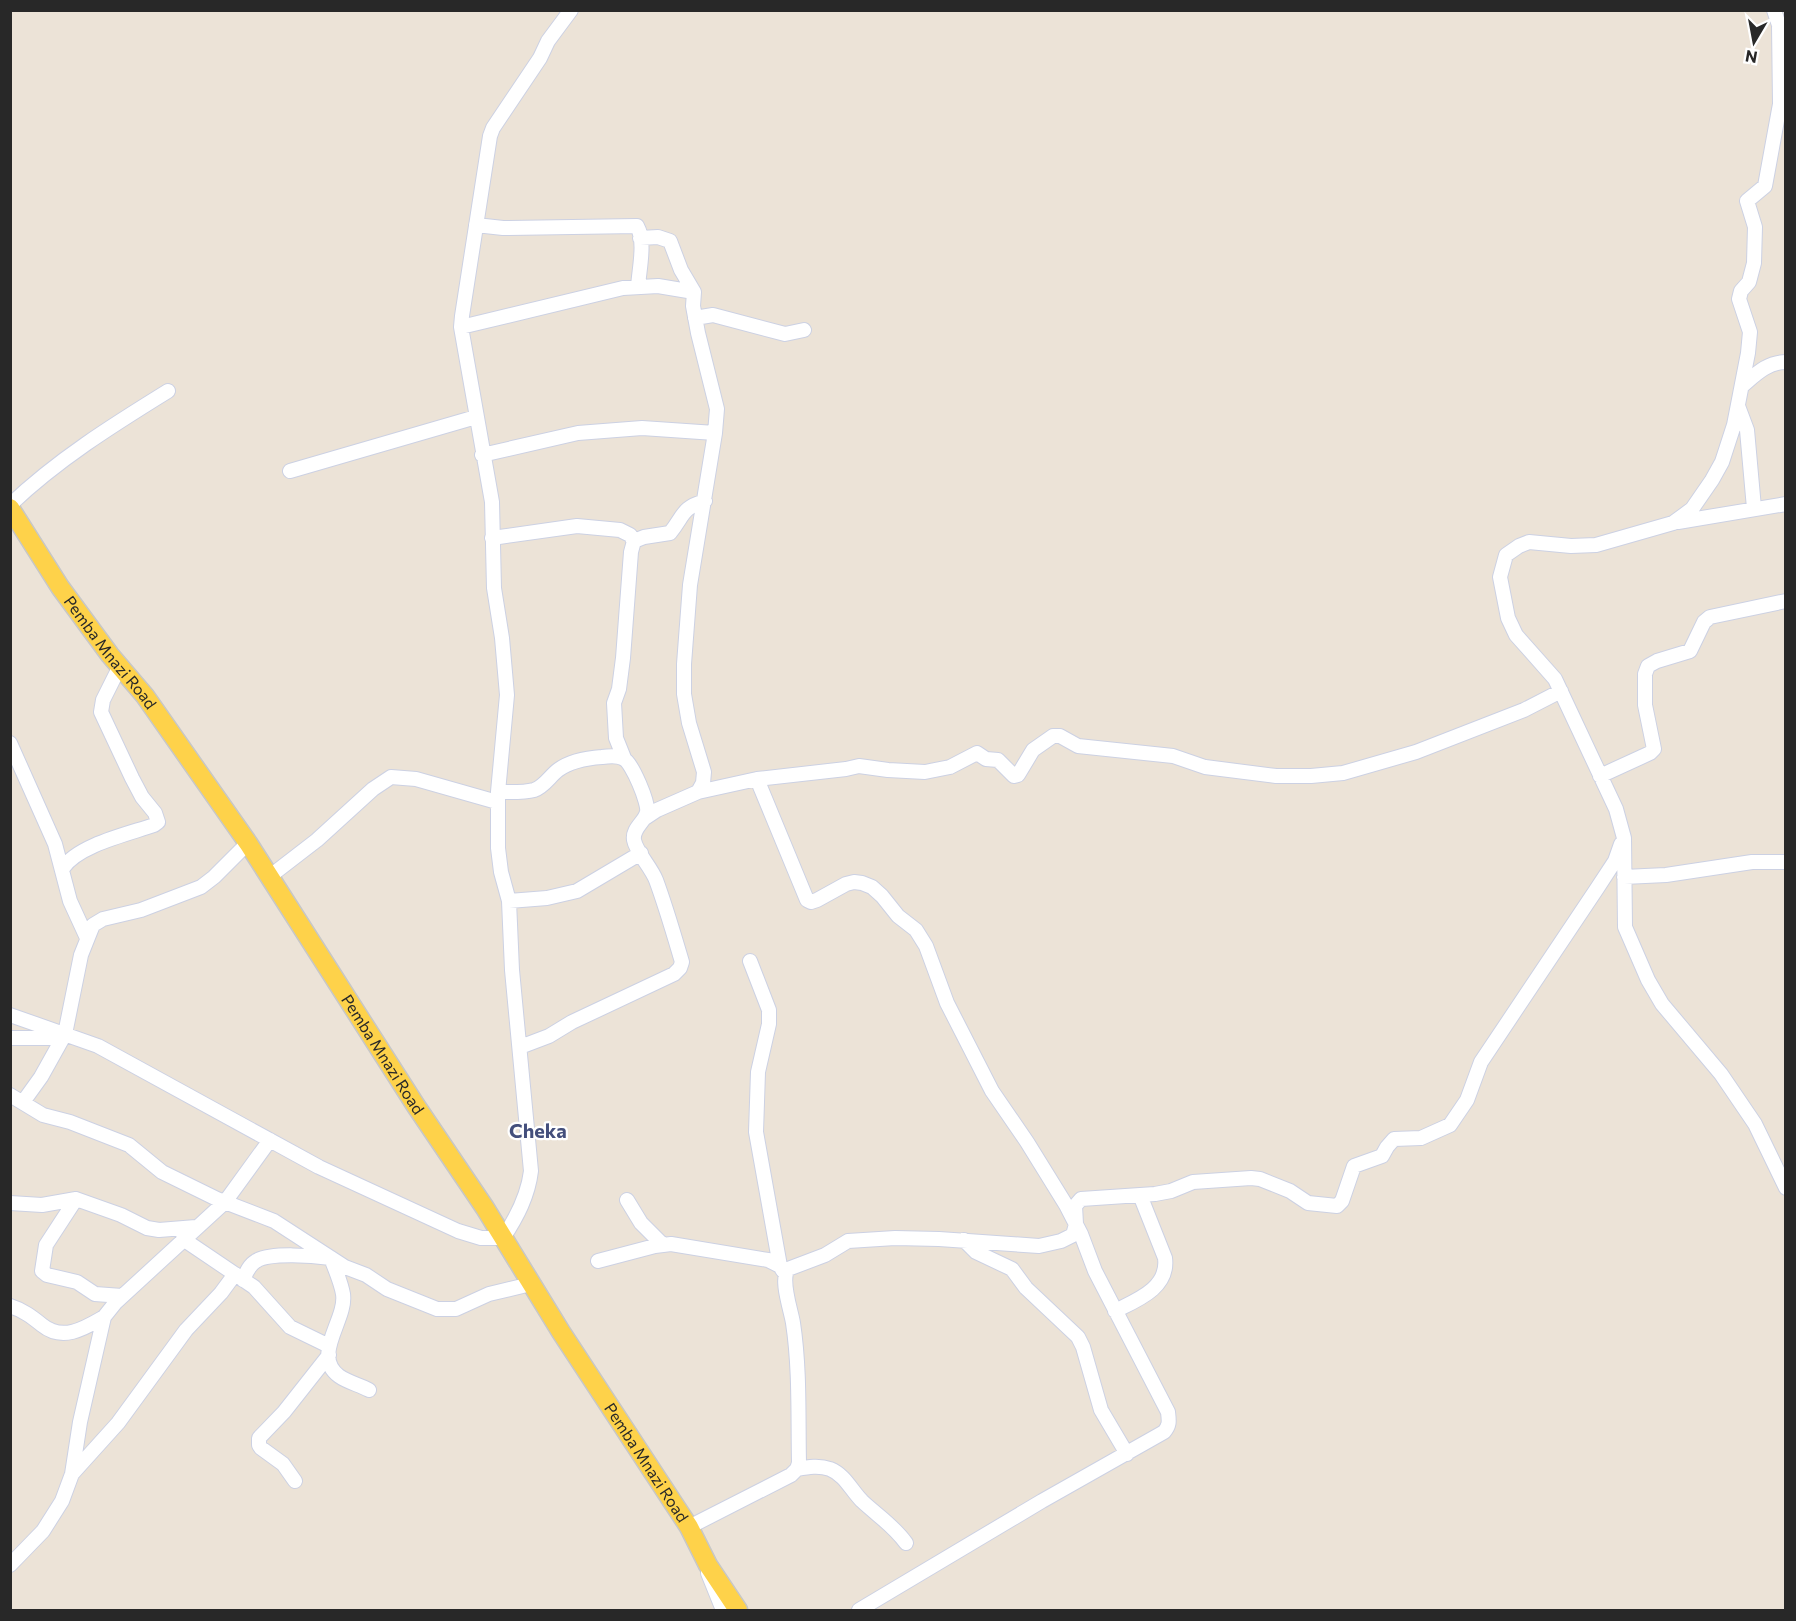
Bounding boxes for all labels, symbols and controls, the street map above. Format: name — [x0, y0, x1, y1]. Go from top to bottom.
north arrow — [1724, 12, 1784, 72]
text: N — [1744, 47, 1759, 68]
street label: Pemba Mnazi Road — [61, 592, 161, 712]
street label: Pemba Mnazi Road — [338, 991, 429, 1118]
district label: Cheka — [509, 1118, 567, 1142]
street label: Pemba Mnazi Road — [601, 1399, 693, 1525]

